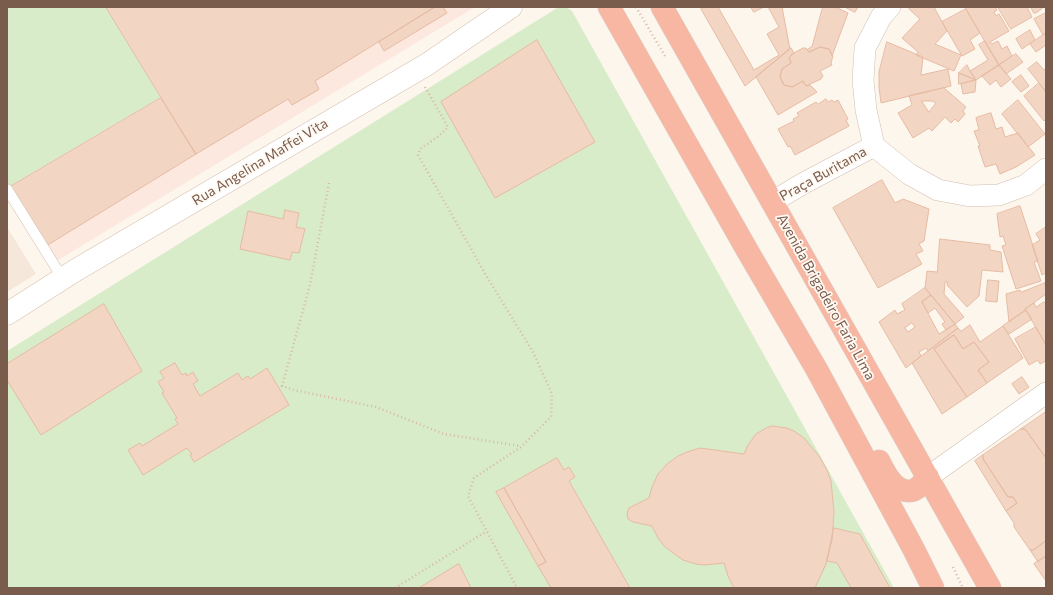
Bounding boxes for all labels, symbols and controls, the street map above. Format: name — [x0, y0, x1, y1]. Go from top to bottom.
street label: Rua Angelina Maffei Vita — [189, 115, 331, 209]
street label: Praça Buritama — [776, 143, 870, 205]
street label: Avenida Brigadeiro Faria Lima — [773, 211, 879, 383]

